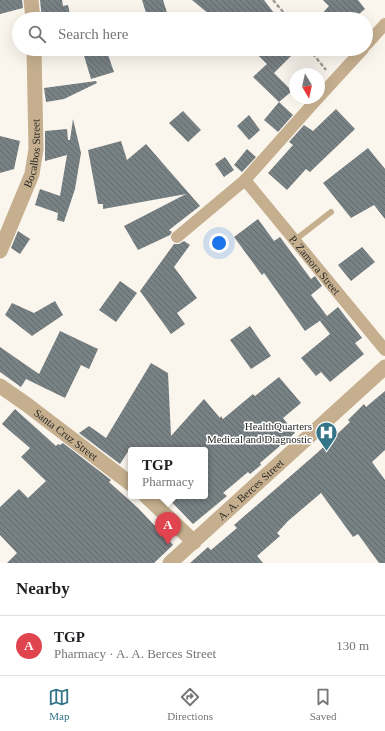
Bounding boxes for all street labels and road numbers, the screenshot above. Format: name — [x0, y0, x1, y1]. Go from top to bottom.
street label: Bocalbos Street — [21, 119, 42, 189]
street label: P. Zamora Street — [287, 233, 343, 297]
street label: Santa Cruz Street — [32, 406, 100, 463]
street label: A. A. Berces Street — [215, 457, 286, 523]

